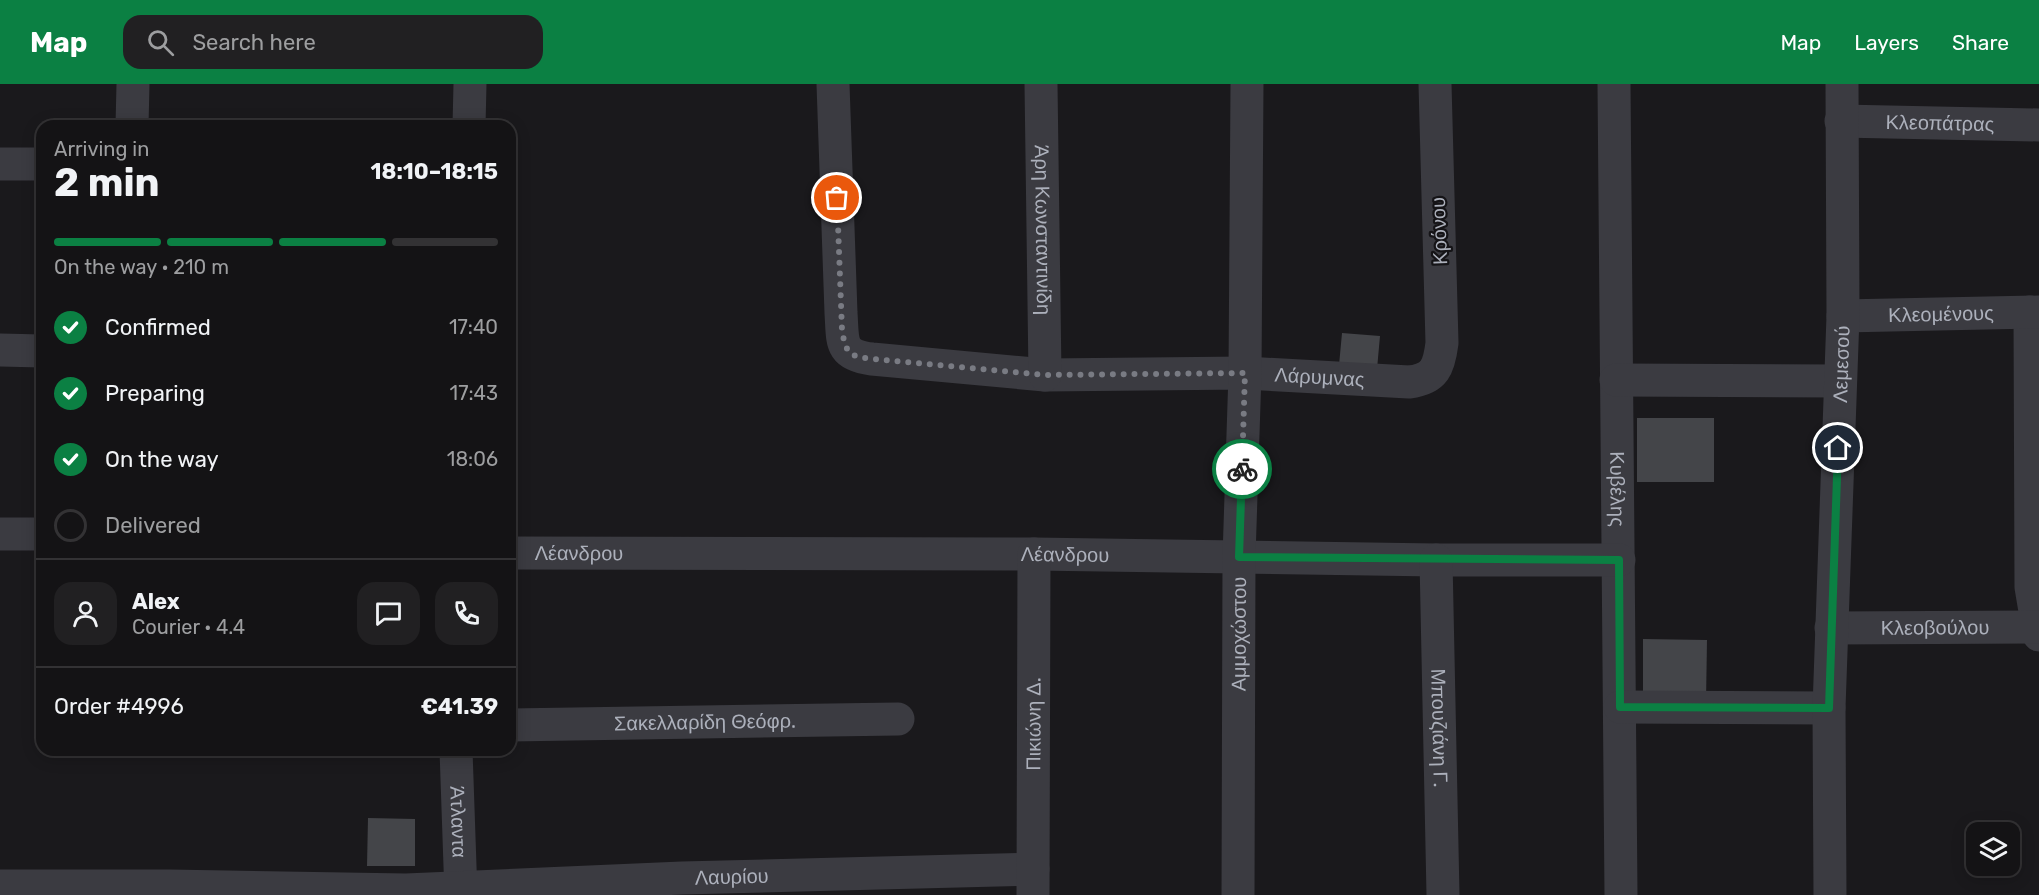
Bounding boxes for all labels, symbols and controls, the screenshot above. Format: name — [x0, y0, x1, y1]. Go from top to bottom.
search box — [123, 15, 543, 69]
text: Map — [30, 26, 87, 59]
icon: search — [144, 26, 177, 59]
text: Search here — [192, 29, 316, 56]
text: Map — [1780, 30, 1821, 55]
text: Layers — [1854, 30, 1919, 55]
text: Share — [1952, 30, 2009, 55]
street label: Κλεοπάτρας — [1885, 110, 1995, 136]
text: Arriving in — [54, 137, 149, 161]
street label: Άρη Κωνσταντινίδη — [1030, 145, 1056, 315]
text: 18:10–18:15 — [371, 158, 498, 185]
text: 2 min — [54, 160, 160, 206]
pin — [811, 172, 862, 223]
icon: bag — [820, 181, 853, 214]
street label: Κρόνου — [1426, 197, 1452, 265]
text: On the way · 210 m — [54, 255, 229, 279]
street label: Κλεομένους — [1888, 301, 1994, 327]
icon: check — [54, 311, 87, 344]
text: Confirmed — [105, 314, 211, 341]
text: 17:40 — [449, 315, 498, 339]
street label: Λεμεσού — [1828, 325, 1855, 403]
street label: Λάρυμνας — [1274, 363, 1365, 392]
icon: check — [54, 377, 87, 410]
text: Preparing — [105, 380, 205, 407]
text: 17:43 — [450, 381, 498, 405]
pin — [1812, 422, 1863, 473]
icon: home — [1821, 431, 1854, 464]
courier — [1212, 439, 1272, 499]
icon: check — [54, 443, 87, 476]
text: On the way — [105, 446, 219, 473]
text: 18:06 — [447, 447, 498, 471]
street label: Κυβέλης — [1605, 451, 1630, 527]
icon: bike — [1226, 453, 1259, 486]
text: Delivered — [105, 512, 201, 539]
street label: Λέανδρου — [535, 541, 623, 565]
street label: Λέανδρου — [1021, 542, 1109, 567]
street label: Αμμοχώστου — [1227, 577, 1251, 691]
button: person — [54, 582, 117, 645]
button: chat — [357, 582, 420, 645]
button: phone — [435, 582, 498, 645]
text: Alex — [132, 588, 180, 615]
text: Courier · 4.4 — [132, 615, 245, 639]
street label: Κλεοβούλου — [1881, 615, 1989, 640]
street label: Μπουζιάνη Γ. — [1426, 668, 1453, 788]
street label: Πικιώνη Δ. — [1021, 677, 1046, 771]
text: Order #4996 — [54, 693, 184, 720]
text: €41.39 — [420, 693, 498, 720]
street label: Σακελλαρίδη Θεόφρ. — [614, 709, 796, 735]
street label: Άτλαντα — [445, 786, 472, 858]
map controls — [1966, 822, 2020, 876]
button: layers — [1966, 822, 2020, 876]
street label: Λαυρίου — [695, 864, 769, 890]

